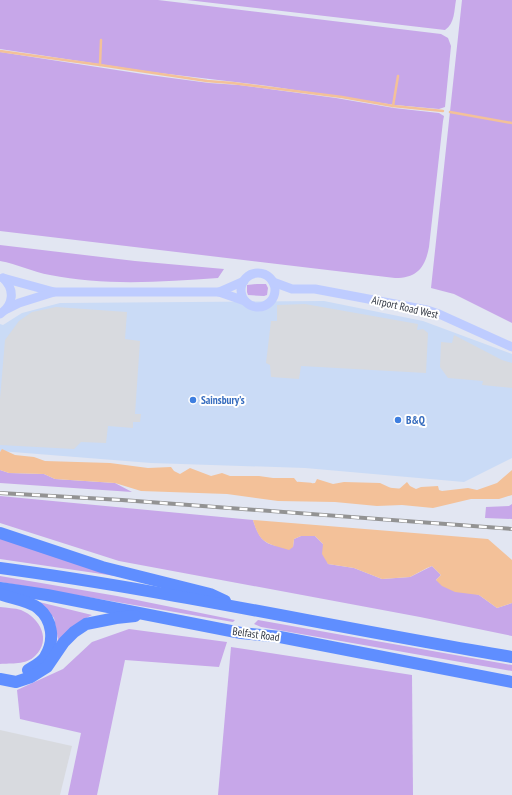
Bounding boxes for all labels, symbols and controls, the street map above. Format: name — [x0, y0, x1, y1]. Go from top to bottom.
street label: Airport Road West — [370, 293, 440, 321]
place label: Sainsbury's — [201, 393, 245, 407]
marker: Sainsbury's — [188, 395, 198, 405]
place label: B&Q — [406, 413, 426, 427]
marker: B&Q — [393, 415, 403, 425]
street label: Belfast Road — [232, 624, 281, 644]

